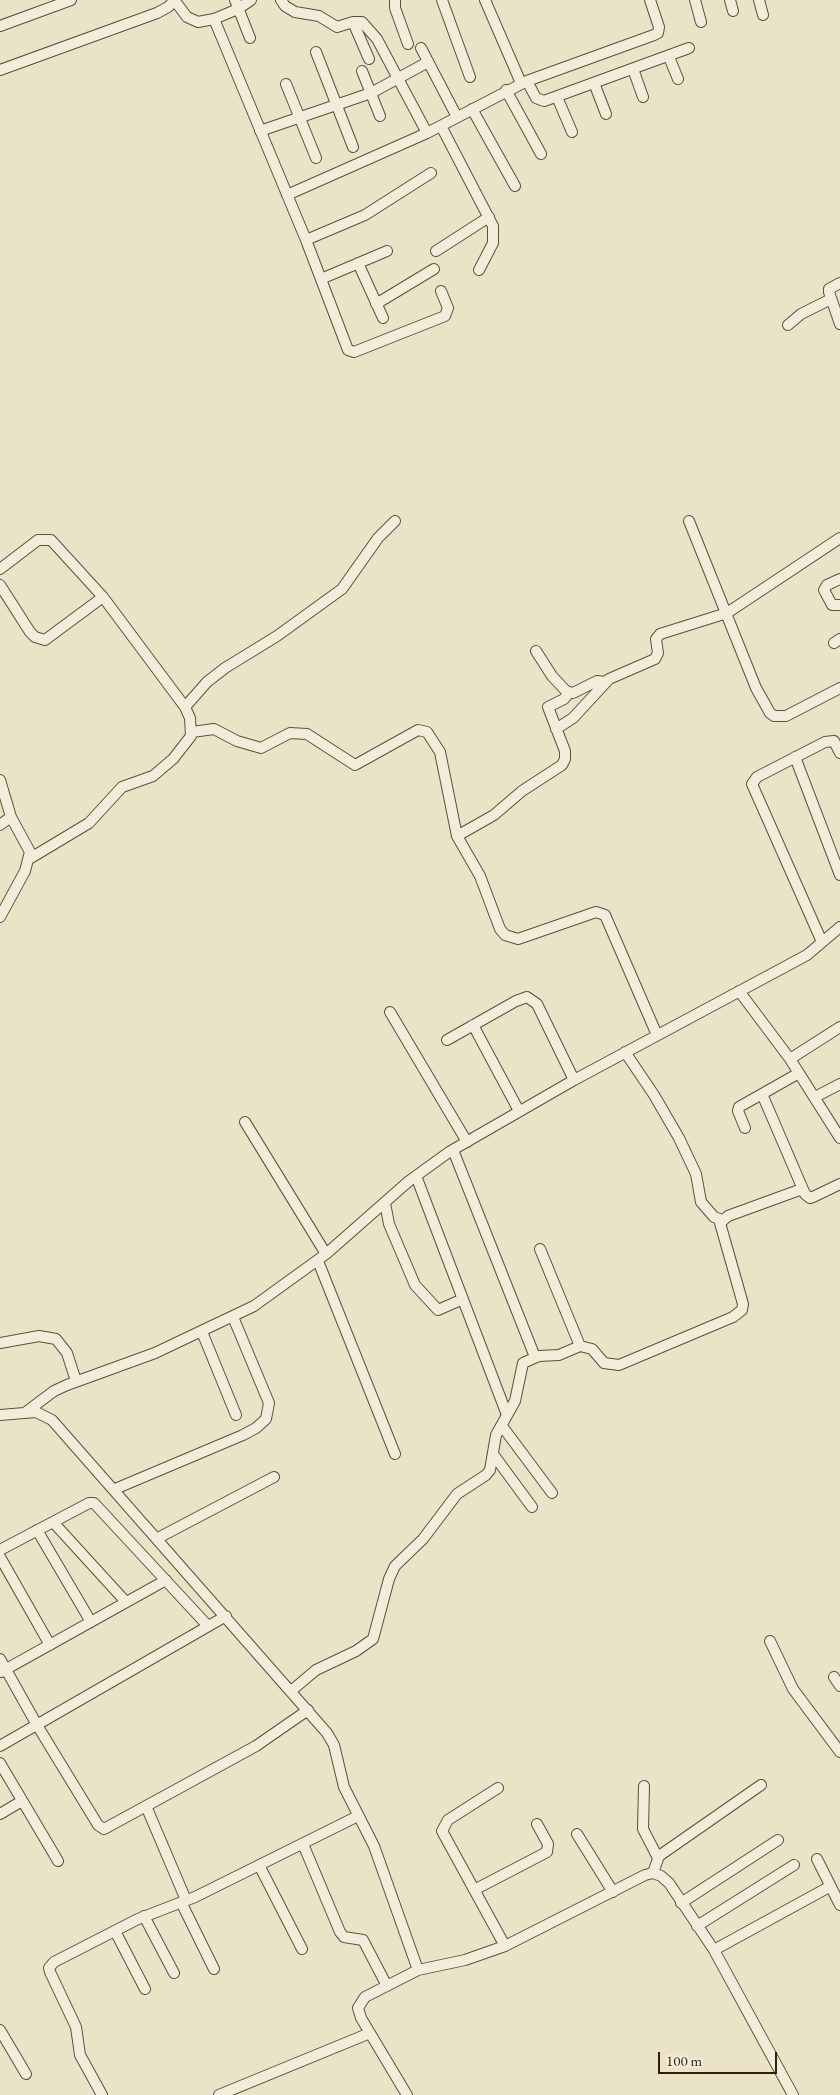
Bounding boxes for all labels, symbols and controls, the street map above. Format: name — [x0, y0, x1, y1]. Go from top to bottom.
scale bar — [660, 2042, 779, 2074]
text: 100 m — [666, 2051, 702, 2070]

